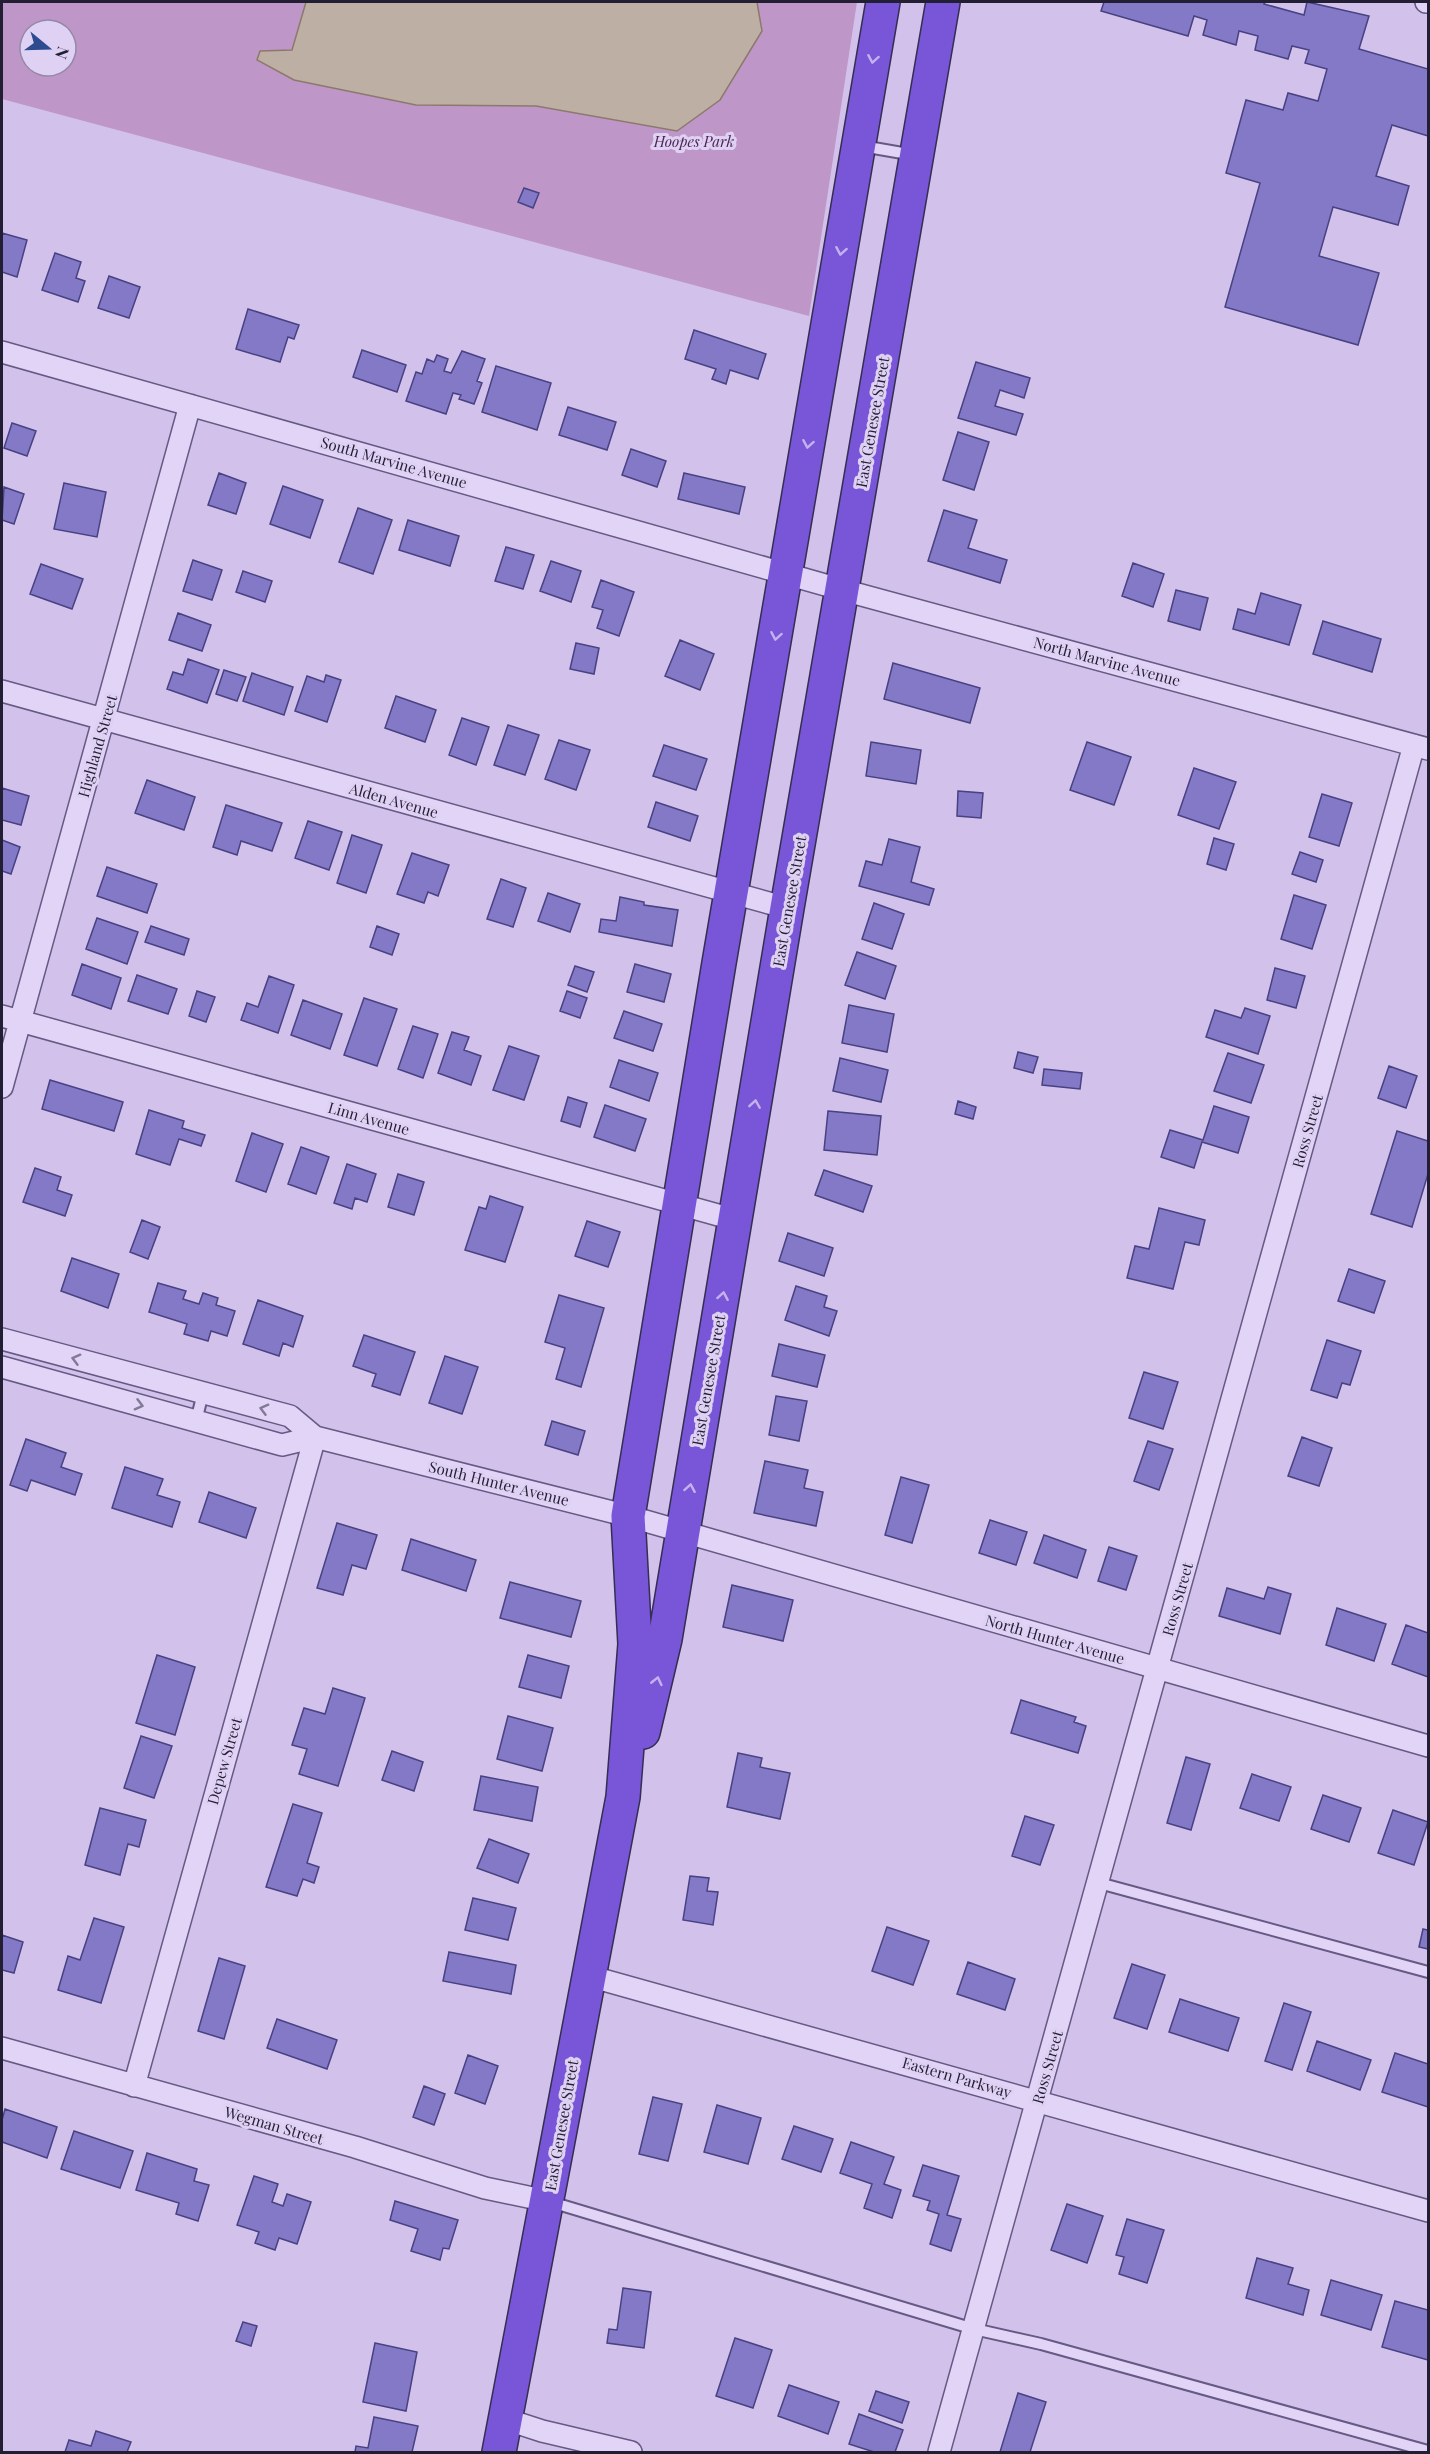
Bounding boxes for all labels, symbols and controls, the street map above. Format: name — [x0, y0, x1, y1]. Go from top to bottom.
north arrow — [18, 18, 78, 78]
text: N — [51, 44, 74, 62]
one-way arrow — [868, 55, 880, 64]
park label: Hoopes Park — [653, 131, 734, 151]
one-way arrow — [835, 247, 847, 256]
street label: East Genesee Street — [851, 354, 893, 489]
street label: South Marvine Avenue — [319, 432, 469, 492]
one-way arrow — [802, 438, 815, 448]
one-way arrow — [770, 631, 782, 641]
street label: North Marvine Avenue — [1031, 632, 1183, 690]
street label: Highland Street — [73, 692, 121, 800]
street label: Alden Avenue — [346, 777, 441, 822]
street label: East Genesee Street — [768, 833, 810, 968]
street label: Ross Street — [1287, 1091, 1327, 1170]
street label: Linn Avenue — [326, 1097, 412, 1139]
one-way arrow — [748, 1099, 761, 1109]
one-way arrow — [716, 1292, 729, 1302]
street label: East Genesee Street — [687, 1312, 729, 1447]
one-way arrow — [71, 1353, 81, 1366]
one-way arrow — [133, 1398, 144, 1410]
one-way arrow — [260, 1404, 270, 1416]
street label: South Hunter Avenue — [427, 1456, 571, 1510]
one-way arrow — [683, 1484, 695, 1493]
street label: Ross Street — [1157, 1559, 1197, 1638]
street label: North Hunter Avenue — [983, 1610, 1127, 1668]
one-way arrow — [650, 1676, 663, 1686]
street label: Depew Street — [202, 1714, 246, 1807]
street label: Ross Street — [1027, 2027, 1067, 2106]
street label: Eastern Parkway — [900, 2052, 1014, 2102]
street label: East Genesee Street — [540, 2057, 582, 2192]
street label: Wegman Street — [221, 2101, 326, 2149]

